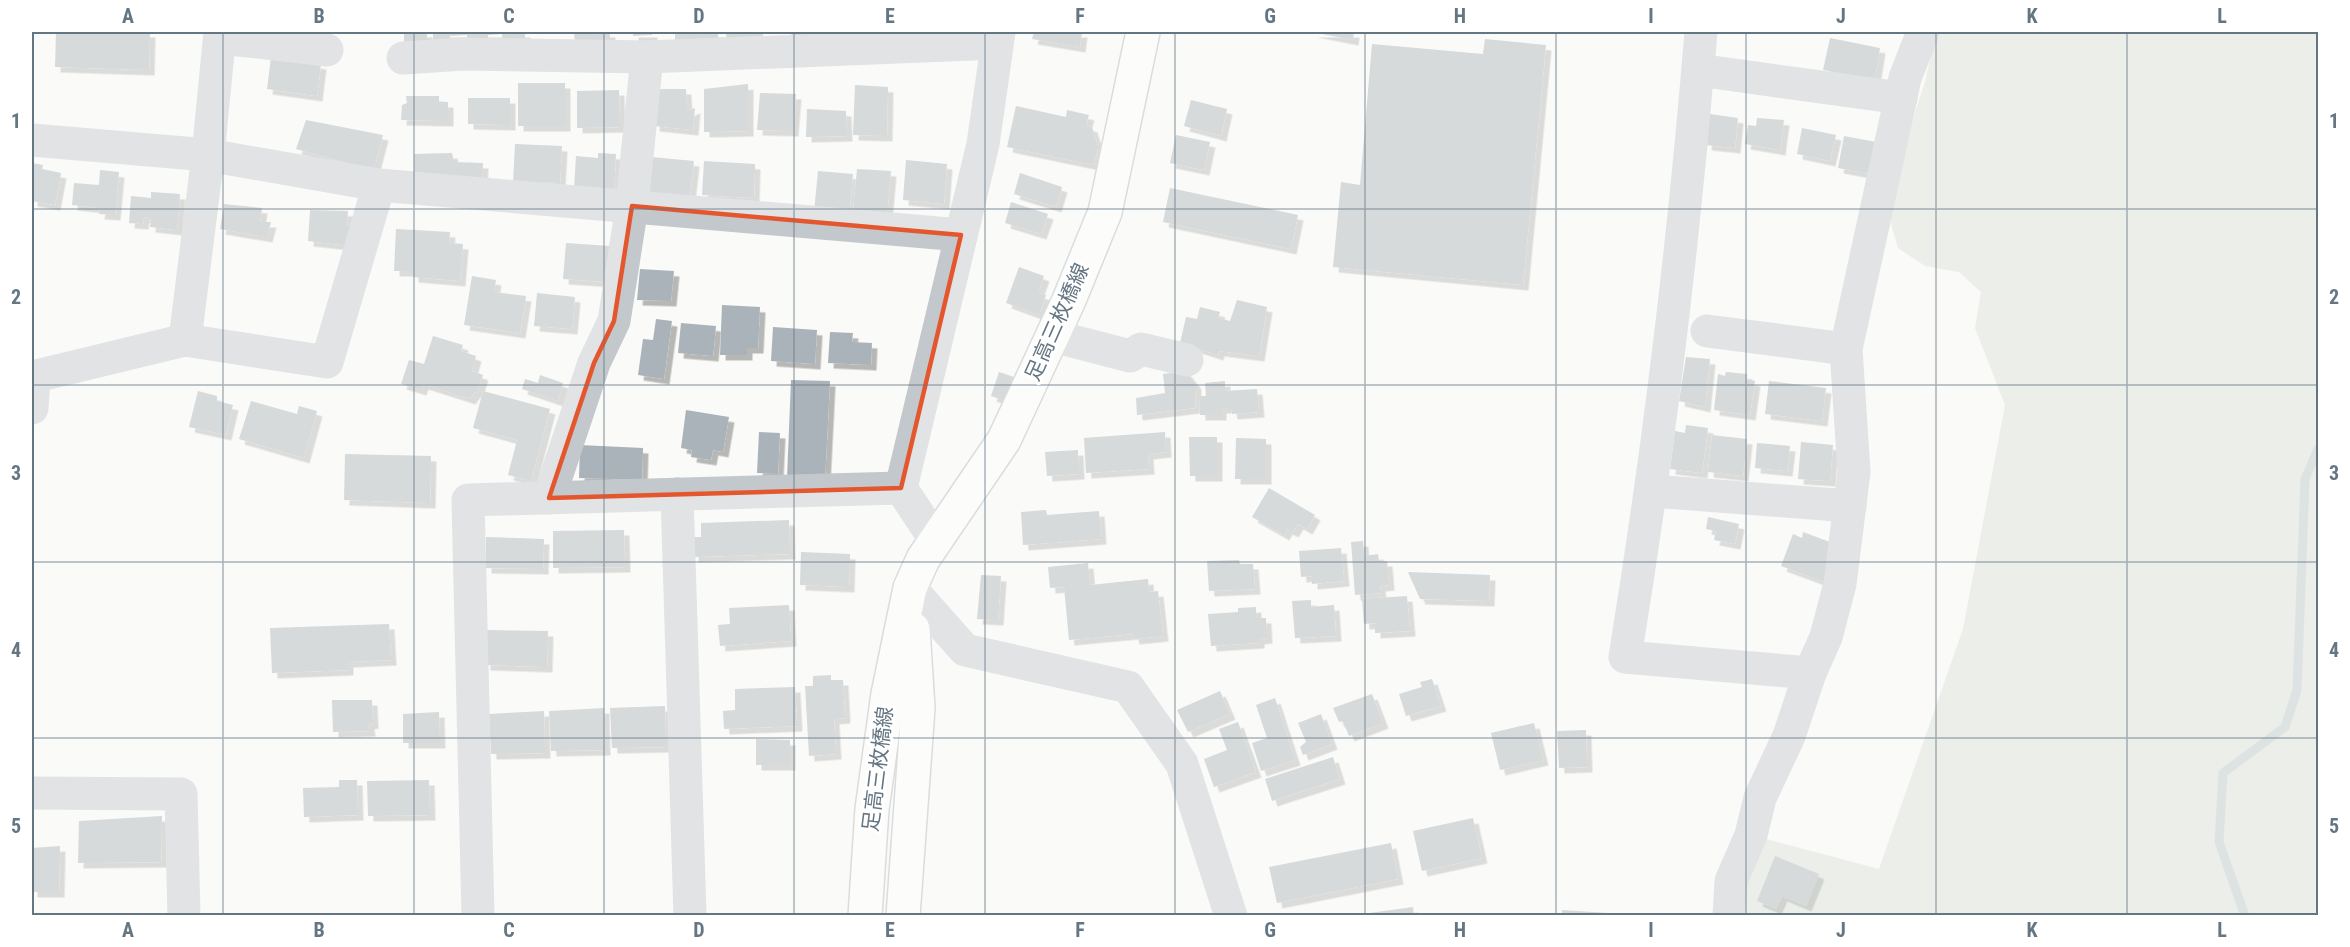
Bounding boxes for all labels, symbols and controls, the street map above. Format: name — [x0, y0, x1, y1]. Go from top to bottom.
text: A — [122, 4, 134, 28]
text: B — [313, 4, 325, 28]
text: C — [503, 4, 515, 28]
text: D — [693, 4, 705, 28]
text: E — [885, 4, 895, 28]
text: F — [1075, 4, 1085, 28]
text: G — [1264, 4, 1276, 28]
text: H — [1454, 4, 1466, 28]
text: I — [1648, 4, 1654, 28]
text: J — [1836, 4, 1846, 28]
text: K — [2026, 4, 2038, 28]
text: L — [2217, 4, 2227, 28]
text: 1 — [11, 109, 21, 133]
text: 1 — [2329, 109, 2339, 133]
street label: 足高三枚橋線 — [1020, 260, 1094, 384]
text: 2 — [11, 285, 21, 309]
text: 2 — [2329, 285, 2339, 309]
text: 3 — [11, 461, 21, 485]
text: 3 — [2329, 461, 2339, 485]
text: 4 — [11, 638, 21, 662]
text: 4 — [2329, 638, 2339, 662]
street label: 足高三枚橋線 — [858, 705, 898, 833]
text: 5 — [11, 814, 21, 838]
text: 5 — [2329, 814, 2339, 838]
text: A — [122, 918, 134, 942]
text: B — [313, 918, 325, 942]
text: C — [503, 918, 515, 942]
text: D — [693, 918, 705, 942]
text: E — [885, 918, 895, 942]
text: F — [1075, 918, 1085, 942]
text: G — [1264, 918, 1276, 942]
text: H — [1454, 918, 1466, 942]
text: I — [1648, 918, 1654, 942]
text: J — [1836, 918, 1846, 942]
text: K — [2026, 918, 2038, 942]
text: L — [2217, 918, 2227, 942]

